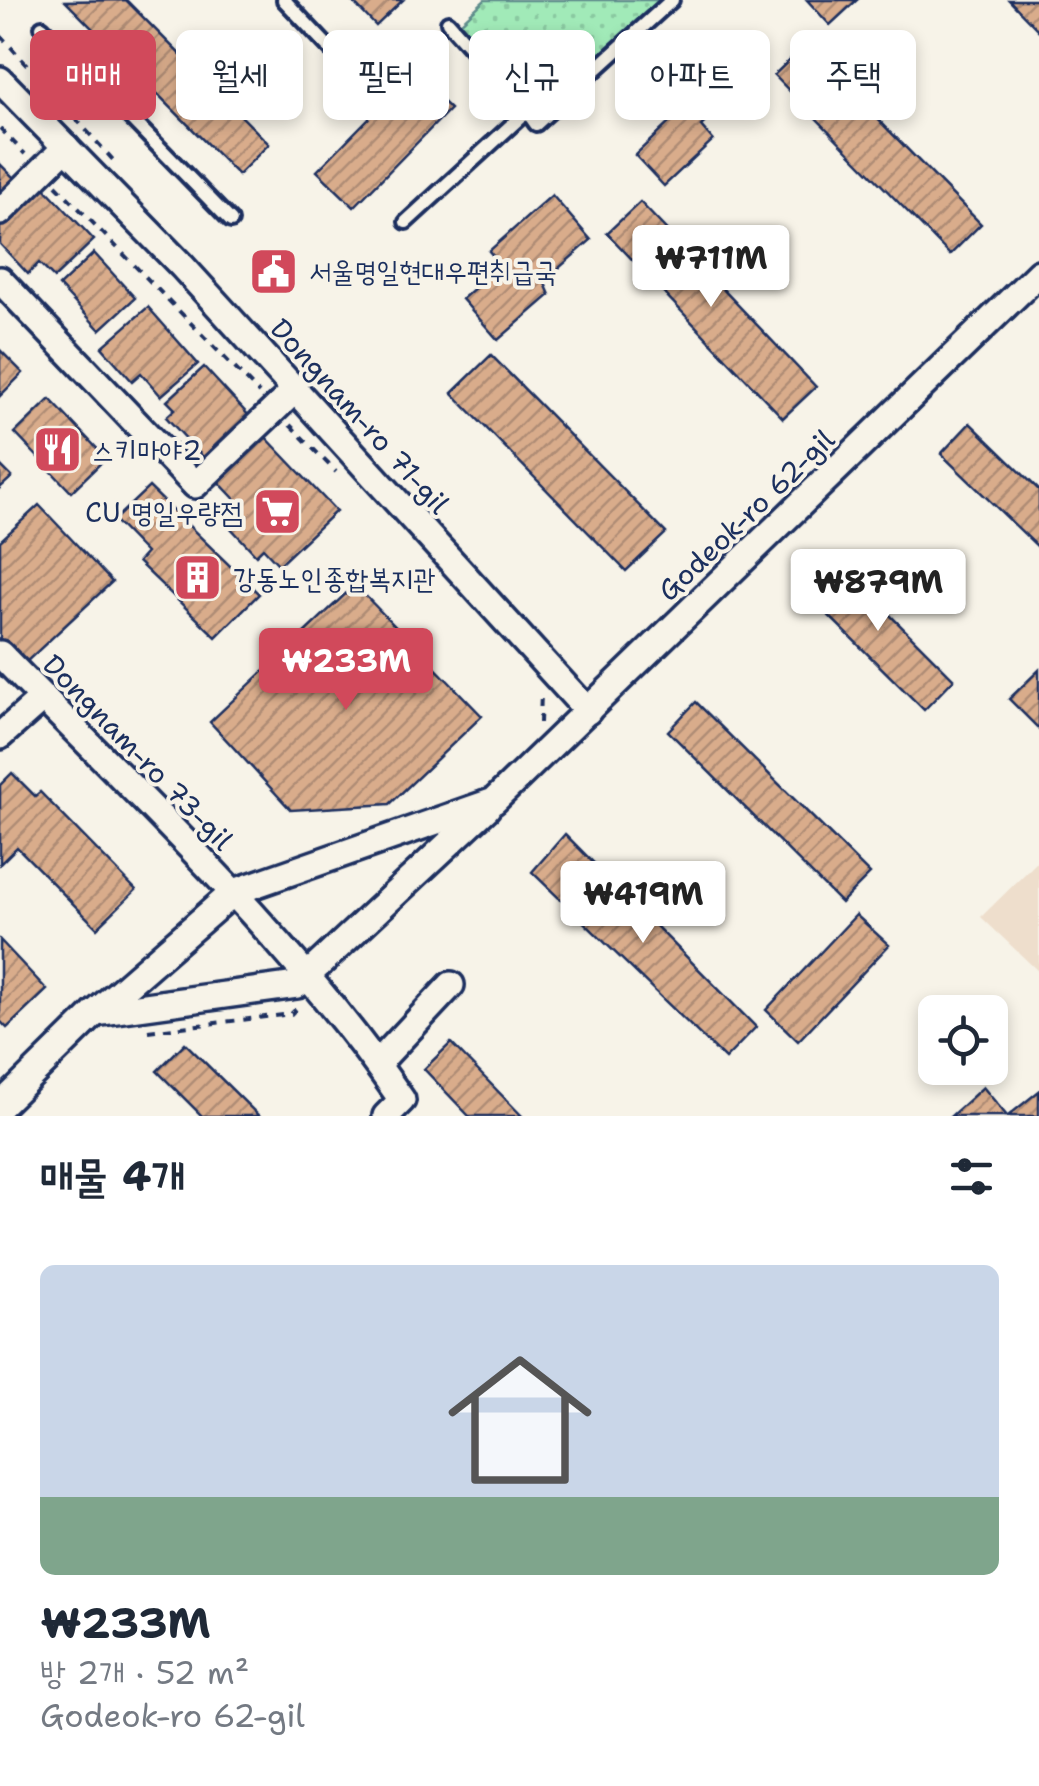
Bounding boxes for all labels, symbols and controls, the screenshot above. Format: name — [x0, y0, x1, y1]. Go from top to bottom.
chip: 매매 — [30, 30, 156, 120]
chip: 월세 — [176, 30, 303, 120]
chip: 필터 — [323, 30, 449, 120]
chip: 신규 — [469, 30, 595, 120]
chip: 아파트 — [615, 30, 770, 120]
chip: 주택 — [790, 30, 916, 120]
pin: ₩711M — [641, 225, 781, 310]
text: ₩711M — [654, 236, 768, 279]
public building icon: 서울명일현대우편취급국 — [248, 245, 300, 297]
place label: 서울명일현대우편취급국 — [309, 252, 557, 290]
street label: Dongnam-ro 71-gil — [262, 310, 458, 522]
street label: Godeok-ro 62-gil — [649, 420, 843, 609]
restaurant icon: 스키마야2 — [31, 424, 83, 476]
place label: 스키마야2 — [92, 431, 202, 469]
supermarket icon: CU 명일우량점 — [252, 486, 304, 538]
place label: CU 명일우량점 — [85, 493, 243, 531]
pin: ₩879M — [808, 549, 948, 634]
building icon: 강동노인종합복지관 — [172, 552, 224, 604]
place label: 강동노인종합복지관 — [233, 559, 436, 597]
text: ₩879M — [813, 560, 943, 603]
pin: ₩233M — [276, 628, 416, 713]
text: ₩233M — [281, 639, 411, 682]
street label: Dongnam-ro 73-gil — [35, 646, 242, 859]
pin: ₩419M — [573, 861, 713, 946]
text: ₩419M — [582, 872, 704, 915]
map controls — [918, 995, 1008, 1085]
button: locate — [918, 995, 1008, 1085]
text: 매물 4개 — [40, 1148, 185, 1204]
icon: filters — [944, 1149, 999, 1204]
icon: home — [430, 1330, 610, 1510]
text: ₩233M — [40, 1595, 211, 1651]
text: 방 2개 · 52 m² — [40, 1651, 249, 1694]
text: Godeok-ro 62-gil — [40, 1694, 305, 1737]

